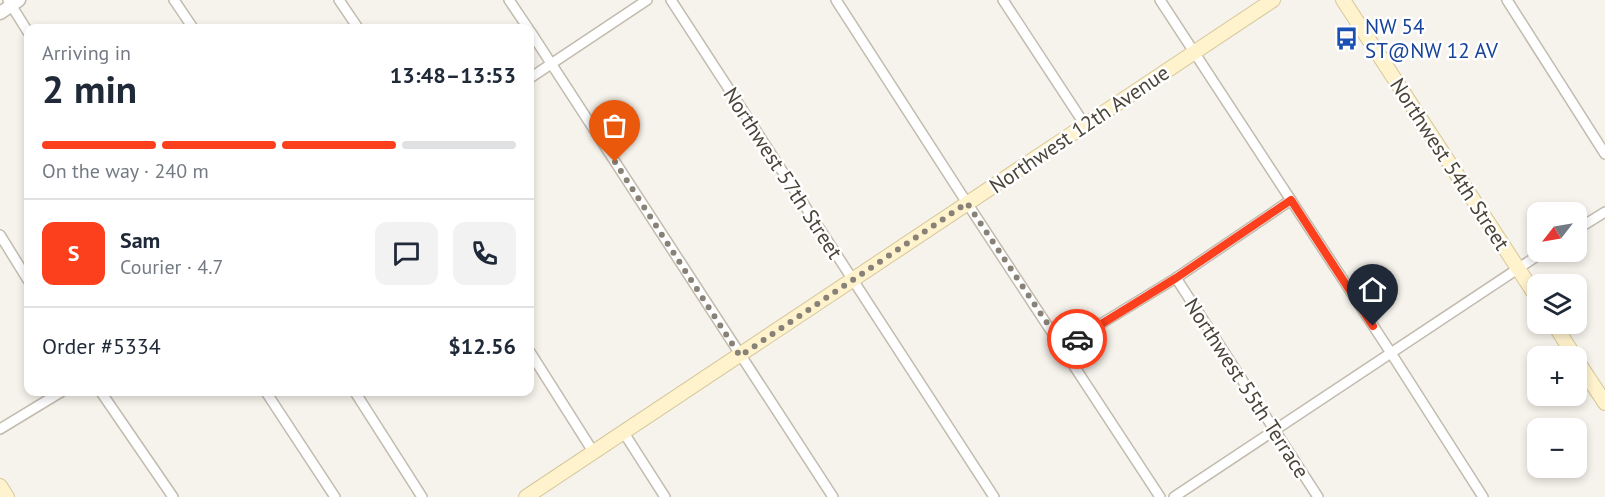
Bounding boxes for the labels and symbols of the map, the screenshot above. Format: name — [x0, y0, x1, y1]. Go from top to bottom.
place label: NW 54 ST@NW 12 AV — [1365, 13, 1498, 64]
bus stop icon: NW 54 ST@NW 12 AV — [1334, 25, 1360, 51]
street label: Northwest 12th Avenue — [984, 59, 1174, 199]
street label: Northwest 54th Street — [1384, 73, 1516, 255]
street label: Northwest 57th Street — [717, 82, 849, 264]
pin — [589, 100, 640, 162]
north arrow — [1527, 202, 1587, 262]
pin — [1347, 264, 1398, 326]
street label: Northwest 55th Terrace — [1179, 293, 1315, 483]
courier — [1047, 309, 1107, 369]

